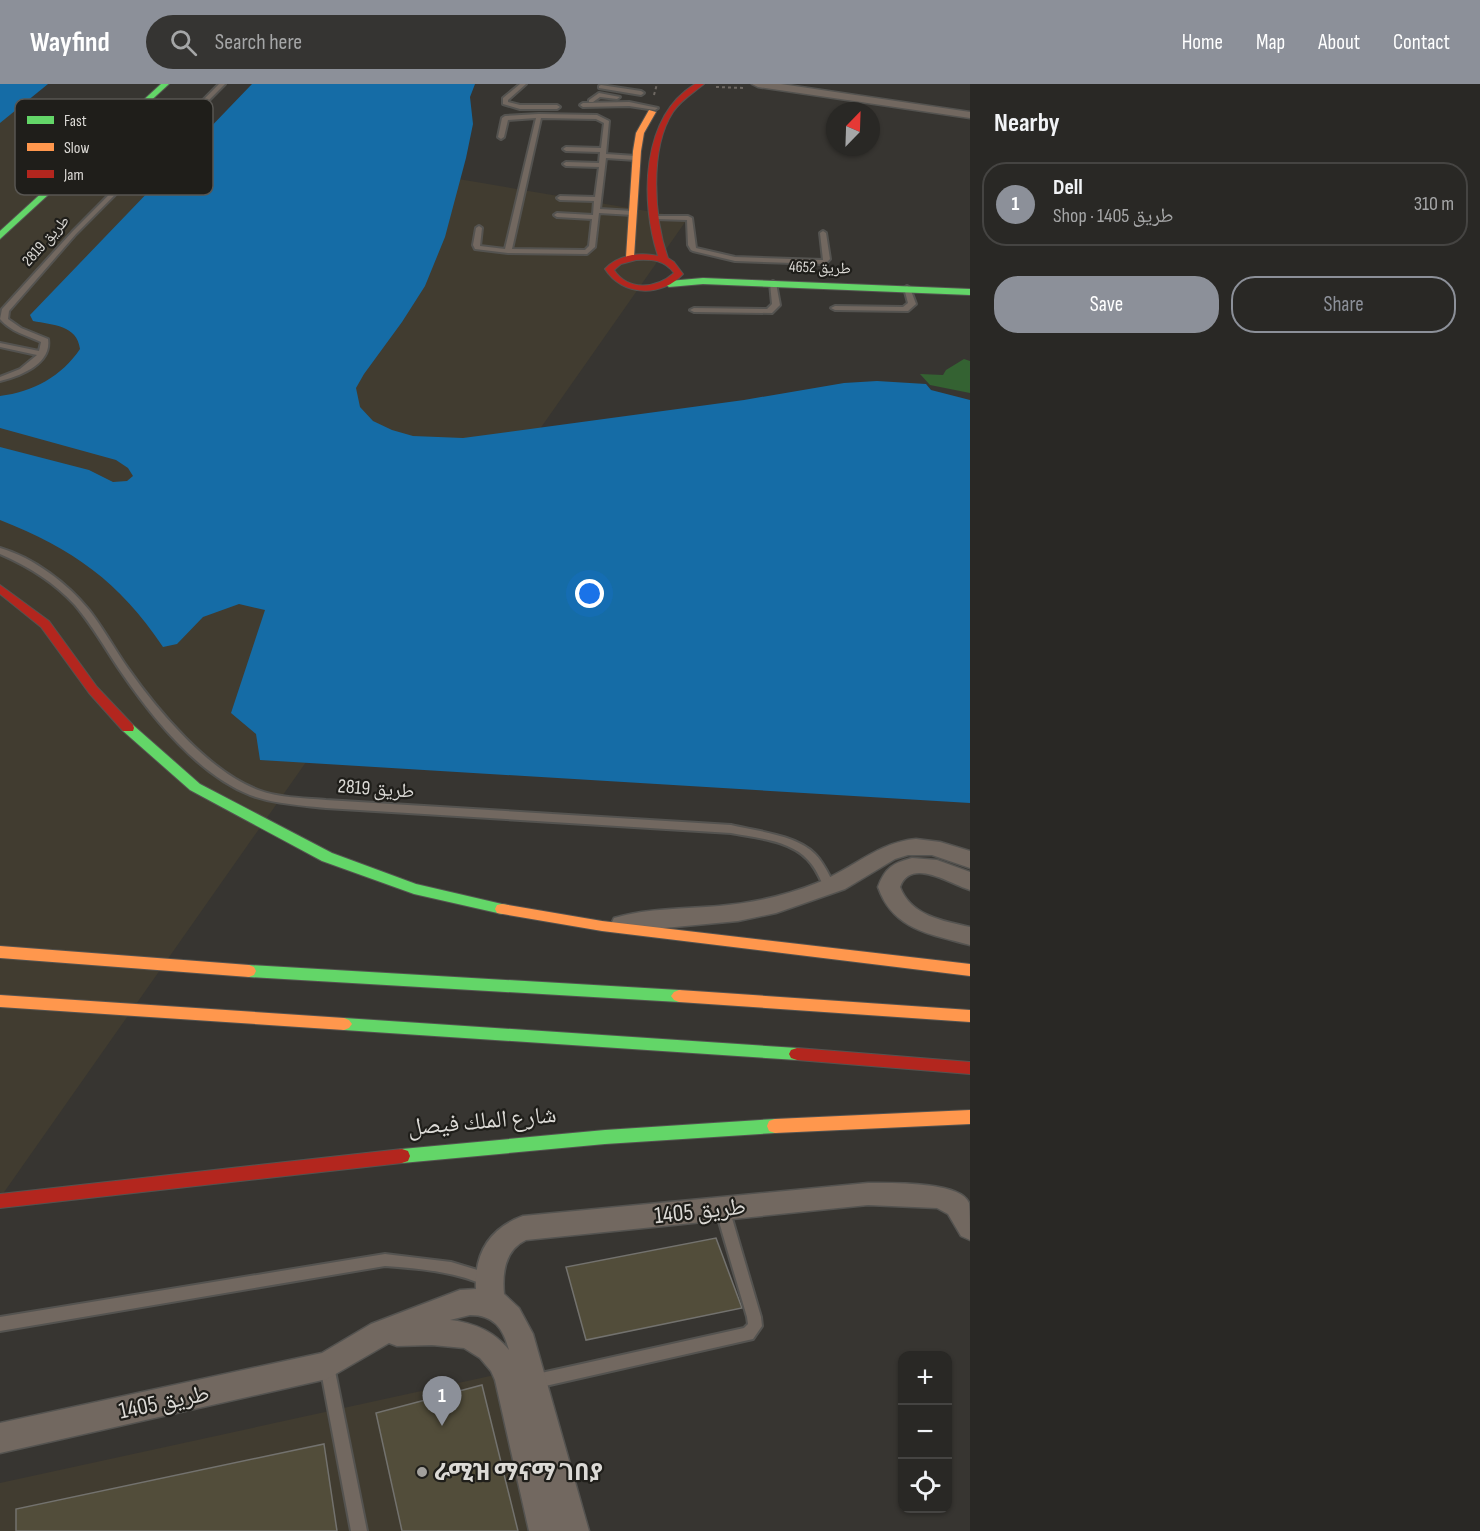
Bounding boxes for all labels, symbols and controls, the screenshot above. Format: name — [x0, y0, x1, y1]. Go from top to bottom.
search box — [146, 15, 566, 69]
text: Wayfind — [30, 26, 110, 59]
icon: search — [167, 26, 200, 59]
text: Search here — [215, 29, 302, 56]
text: Home — [1182, 30, 1223, 55]
text: Map — [1256, 30, 1285, 55]
text: About — [1318, 30, 1360, 55]
text: Contact — [1393, 30, 1450, 55]
legend — [15, 99, 213, 195]
north arrow — [826, 102, 880, 156]
text: Nearby — [994, 108, 1060, 139]
text: Fast — [64, 112, 87, 131]
text: Slow — [64, 139, 89, 158]
text: Jam — [63, 166, 84, 185]
text: Dell — [1053, 174, 1083, 201]
text: 1 — [1012, 192, 1019, 216]
text: 310 m — [1414, 192, 1454, 216]
text: Shop · طريق 1405 — [1053, 204, 1174, 228]
street label: طريق 2819 — [18, 212, 74, 270]
street label: طريق 4652 — [789, 257, 851, 279]
button: Save — [994, 276, 1219, 333]
button: Share — [1231, 276, 1456, 333]
your location — [575, 579, 604, 608]
street label: طريق 2819 — [337, 774, 415, 804]
street label: شارع الملك فيصل — [406, 1100, 558, 1142]
street label: طريق 1405 — [653, 1192, 747, 1230]
map controls — [898, 1351, 952, 1513]
button: + — [898, 1351, 952, 1405]
pin: 1 — [422, 1376, 462, 1426]
street label: طريق 1405 — [116, 1378, 212, 1426]
button: − — [898, 1405, 952, 1459]
place label: ራሚዝ ማናማ ገበያ — [434, 1458, 603, 1487]
button: locate — [898, 1459, 952, 1513]
marker: ራሚዝ ማናማ ገበያ — [415, 1465, 429, 1479]

